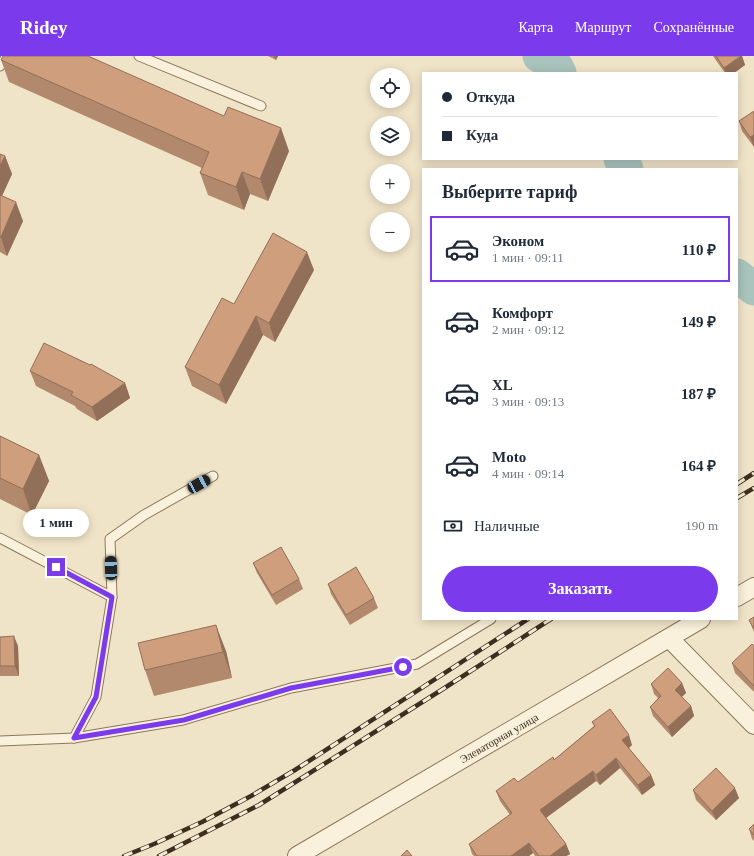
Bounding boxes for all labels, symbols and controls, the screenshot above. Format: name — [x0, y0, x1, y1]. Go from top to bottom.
text: Ridey — [20, 17, 68, 38]
text: Карта — [518, 20, 553, 35]
text: Маршрут — [575, 20, 631, 35]
text: Сохранённые — [653, 20, 734, 35]
map controls — [370, 68, 410, 252]
button: locate — [370, 68, 410, 108]
text: Откуда — [466, 89, 515, 105]
button: layers — [370, 116, 410, 156]
text: Куда — [466, 127, 498, 143]
button: + — [370, 164, 410, 204]
text: Выберите тариф — [442, 182, 577, 202]
button: − — [370, 212, 410, 252]
icon: car — [444, 231, 480, 267]
text: Эконом — [492, 233, 544, 249]
text: 110 ₽ — [682, 242, 716, 258]
text: 1 мин · 09:11 — [492, 250, 564, 265]
icon: car — [444, 303, 480, 339]
text: Комфорт — [492, 305, 553, 321]
text: 149 ₽ — [681, 314, 716, 330]
text: 2 мин · 09:12 — [492, 322, 564, 337]
icon: car — [444, 375, 480, 411]
text: XL — [492, 377, 513, 393]
text: 187 ₽ — [681, 386, 716, 402]
text: 3 мин · 09:13 — [492, 394, 564, 409]
icon: car — [444, 447, 480, 483]
text: Moto — [492, 449, 526, 465]
text: 164 ₽ — [681, 458, 716, 474]
text: 4 мин · 09:14 — [492, 466, 564, 481]
car — [186, 473, 212, 495]
callout: 1 мин — [23, 509, 89, 537]
text: 1 мин — [39, 515, 73, 530]
icon: cash — [442, 515, 464, 537]
text: Наличные — [474, 518, 539, 534]
text: 190 m — [685, 518, 718, 533]
car — [105, 556, 117, 580]
route end — [47, 558, 65, 576]
button: Заказать — [442, 566, 718, 612]
route start — [394, 658, 412, 676]
street label: Элеваторная улица — [458, 711, 540, 765]

